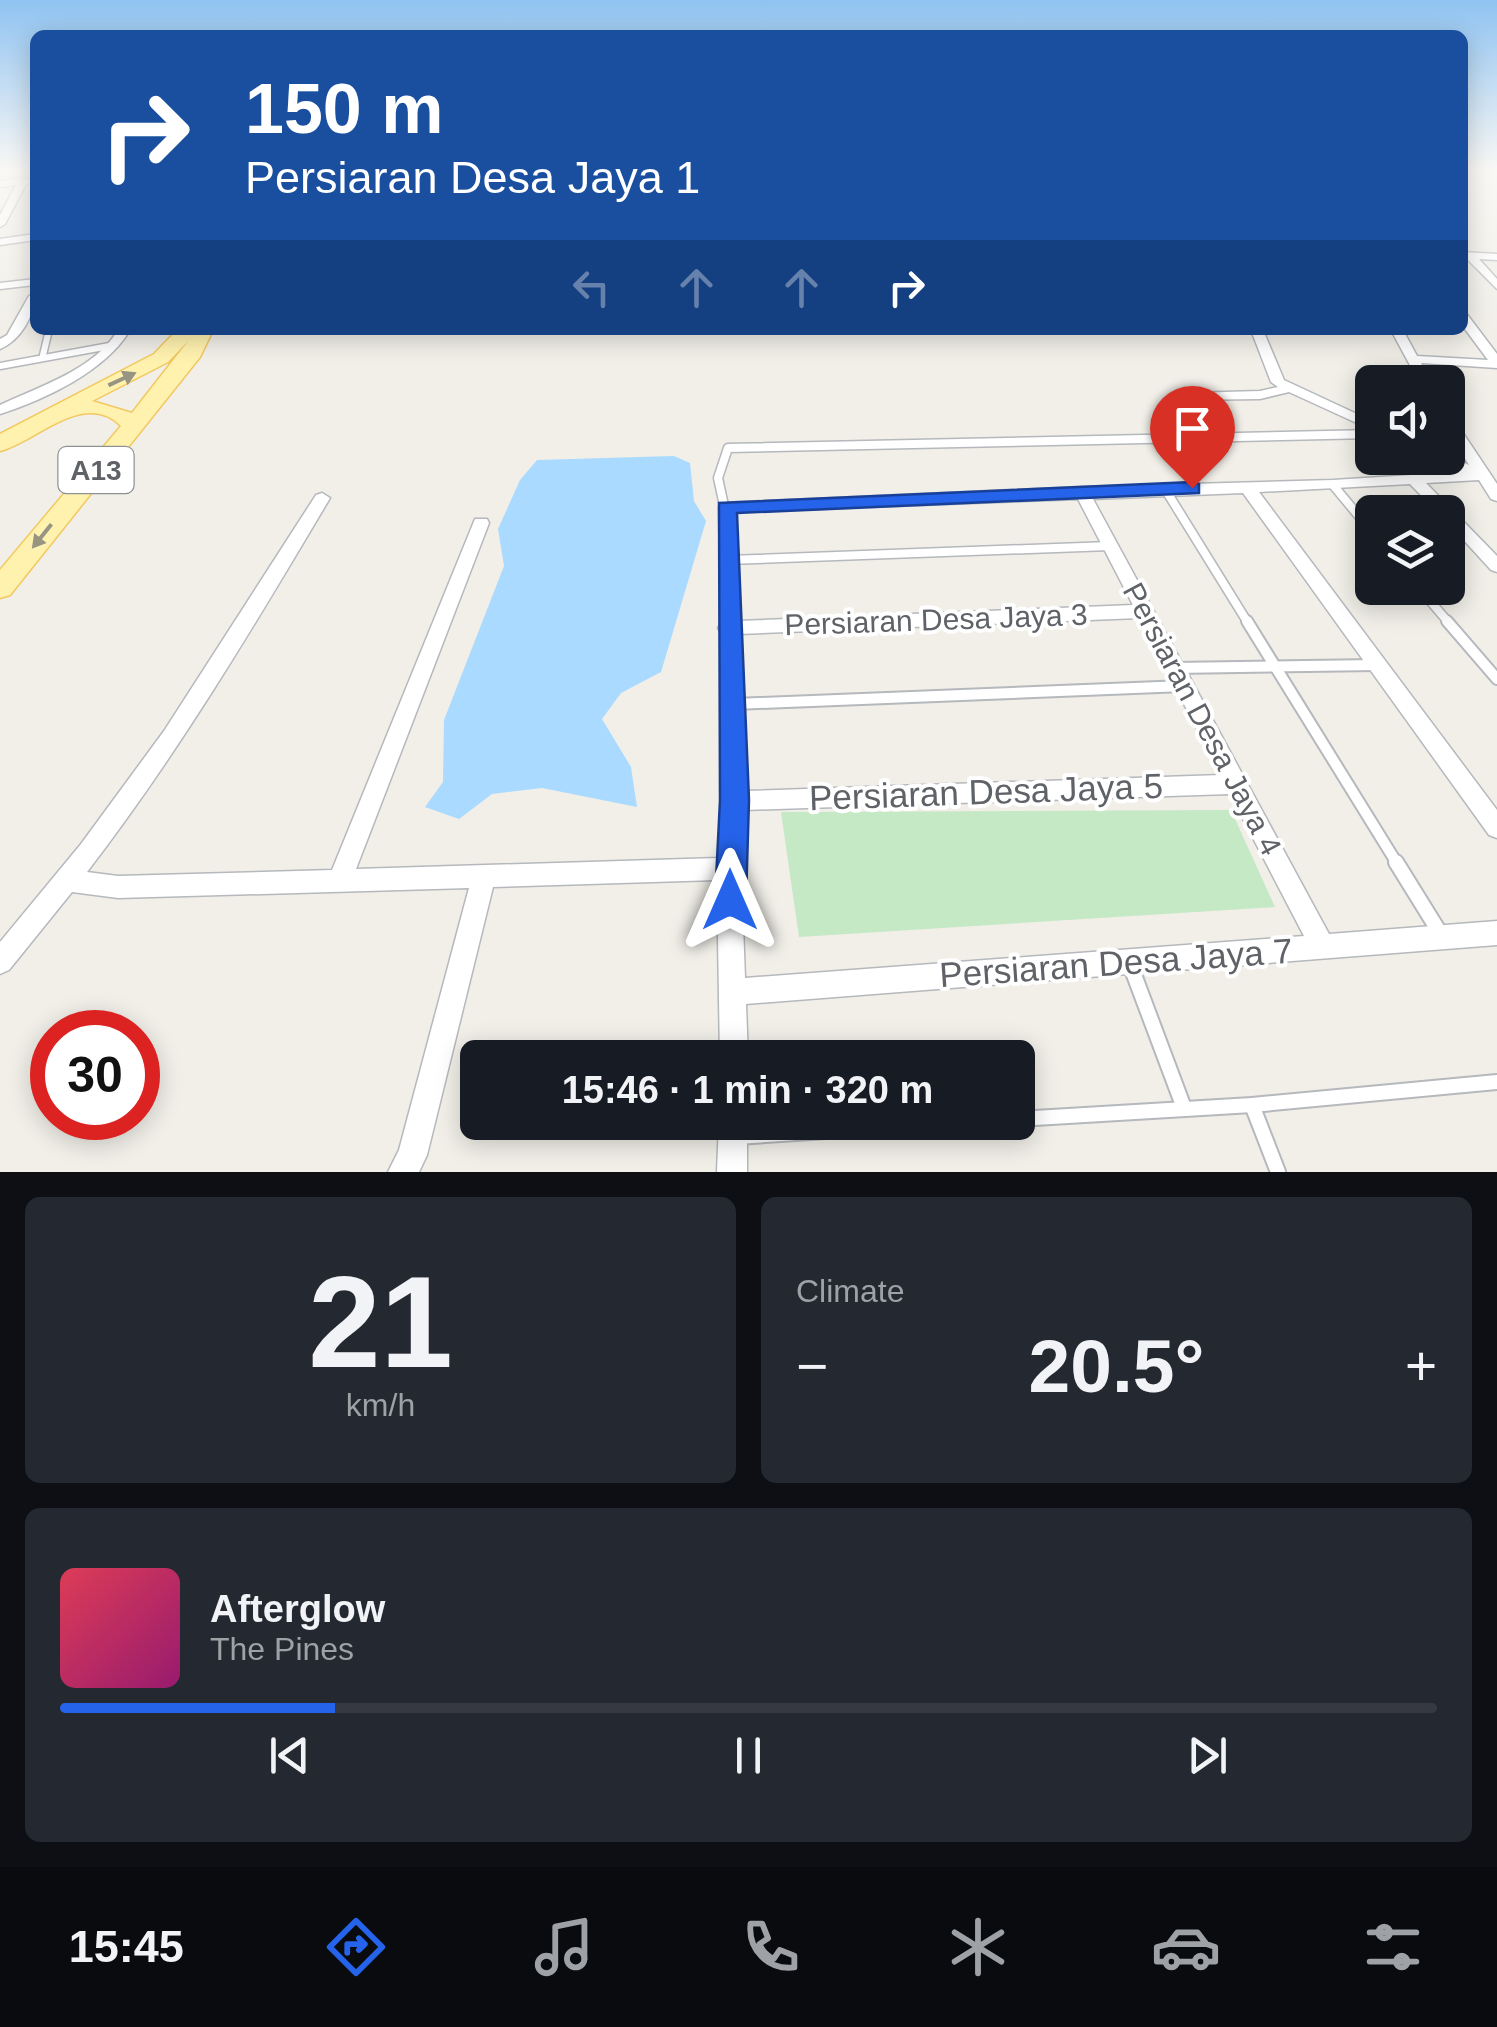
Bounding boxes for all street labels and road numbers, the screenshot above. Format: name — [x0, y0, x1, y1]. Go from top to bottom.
road number: A13 — [58, 447, 134, 493]
street label: Persiaran Desa Jaya 4 — [1117, 577, 1288, 860]
street label: Persiaran Desa Jaya 3 — [784, 598, 1088, 641]
street label: Persiaran Desa Jaya 5 — [808, 766, 1164, 817]
street label: Persiaran Desa Jaya 7 — [938, 931, 1294, 994]

